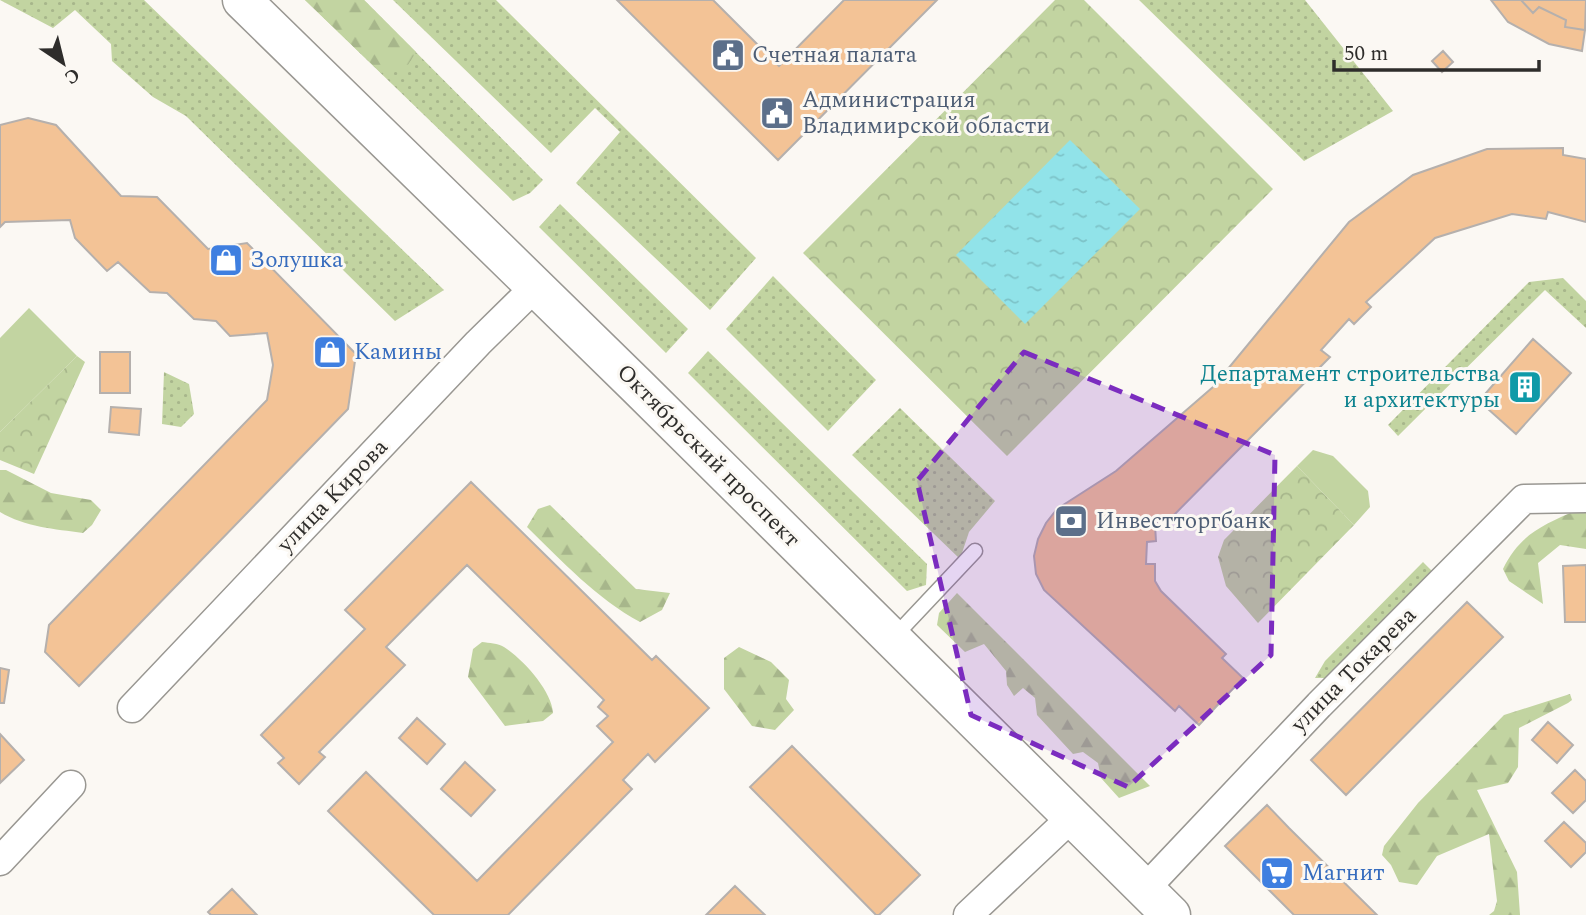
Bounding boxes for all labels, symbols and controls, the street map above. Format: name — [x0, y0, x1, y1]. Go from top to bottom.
north arrow — [28, 28, 98, 98]
scale bar — [1334, 28, 1539, 72]
public building icon: Счетная палата — [709, 36, 747, 74]
place label: Счетная палата — [752, 38, 917, 73]
text: 50 m — [1344, 38, 1388, 70]
text: С — [58, 60, 86, 91]
place label: Администрация Владимирской области — [802, 83, 1050, 144]
public building icon: Администрация Владимирской области — [758, 94, 796, 132]
shop icon: Золушка — [207, 241, 245, 279]
place label: Золушка — [250, 243, 343, 278]
shop icon: Камины — [311, 333, 349, 371]
place label: Камины — [354, 335, 442, 370]
street label: Октябрьский проспект — [608, 356, 808, 556]
place label: Департамент строительства и архитектуры — [1200, 357, 1500, 418]
building icon: Департамент строительства и архитектуры — [1506, 368, 1544, 406]
street label: улица Кирова — [269, 431, 397, 562]
bank icon: Инвестторгбанк — [1052, 502, 1090, 540]
place label: Инвестторгбанк — [1096, 504, 1271, 539]
street label: улица Токарева — [1282, 599, 1425, 742]
supermarket icon: Магнит — [1258, 854, 1296, 892]
place label: Магнит — [1302, 856, 1385, 891]

